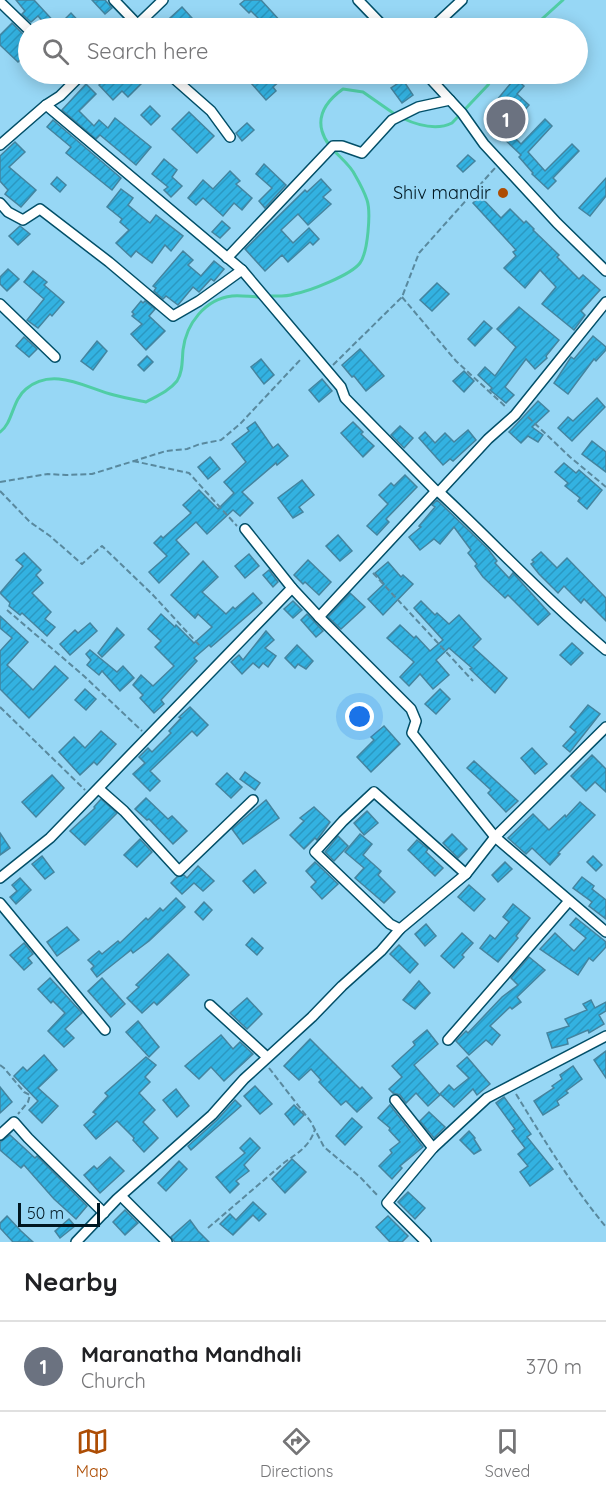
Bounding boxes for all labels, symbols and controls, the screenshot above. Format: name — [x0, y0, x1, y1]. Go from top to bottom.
search box — [18, 18, 588, 84]
icon: search — [39, 35, 72, 68]
text: Search here — [87, 37, 208, 65]
pin: 1 — [486, 96, 526, 142]
place label: Shiv mandir — [393, 181, 491, 204]
marker: Shiv mandir — [496, 186, 510, 200]
your location — [345, 702, 374, 731]
scale bar — [18, 1200, 100, 1228]
text: 50 m — [27, 1203, 64, 1223]
text: Nearby — [24, 1265, 118, 1298]
text: Maranatha Mandhali — [81, 1340, 301, 1368]
text: 1 — [40, 1354, 47, 1379]
text: 370 m — [526, 1354, 582, 1379]
text: Church — [81, 1368, 146, 1393]
tab: Map — [76, 1425, 109, 1481]
tab: Directions — [260, 1425, 333, 1481]
tab: Saved — [485, 1425, 530, 1481]

